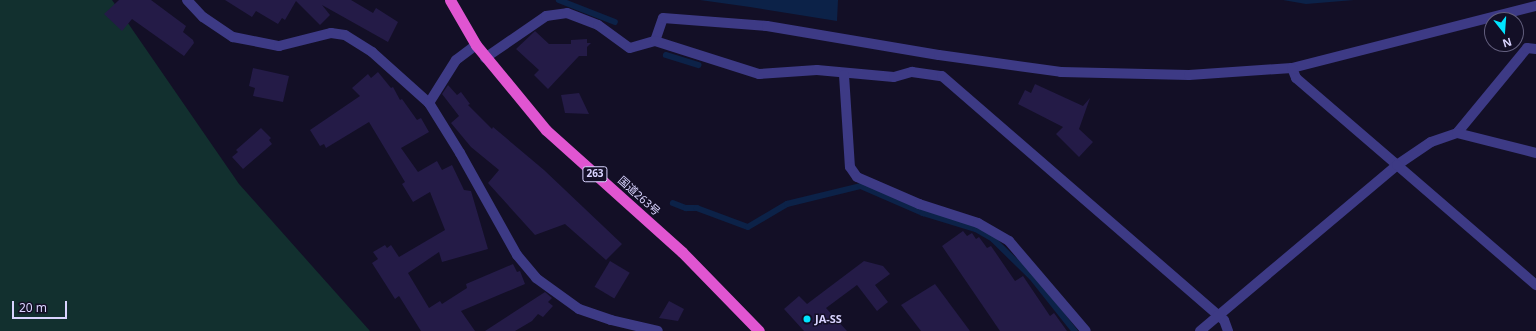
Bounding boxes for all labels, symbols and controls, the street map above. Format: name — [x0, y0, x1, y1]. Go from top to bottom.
north arrow — [1484, 12, 1524, 52]
text: N — [1501, 35, 1514, 51]
road number: 263 — [582, 166, 608, 182]
street label: 国道263号 — [615, 174, 663, 218]
scale bar — [14, 293, 69, 319]
text: 20 m — [19, 299, 47, 316]
place label: JA-SS — [815, 312, 842, 326]
marker: JA-SS — [802, 314, 812, 324]

